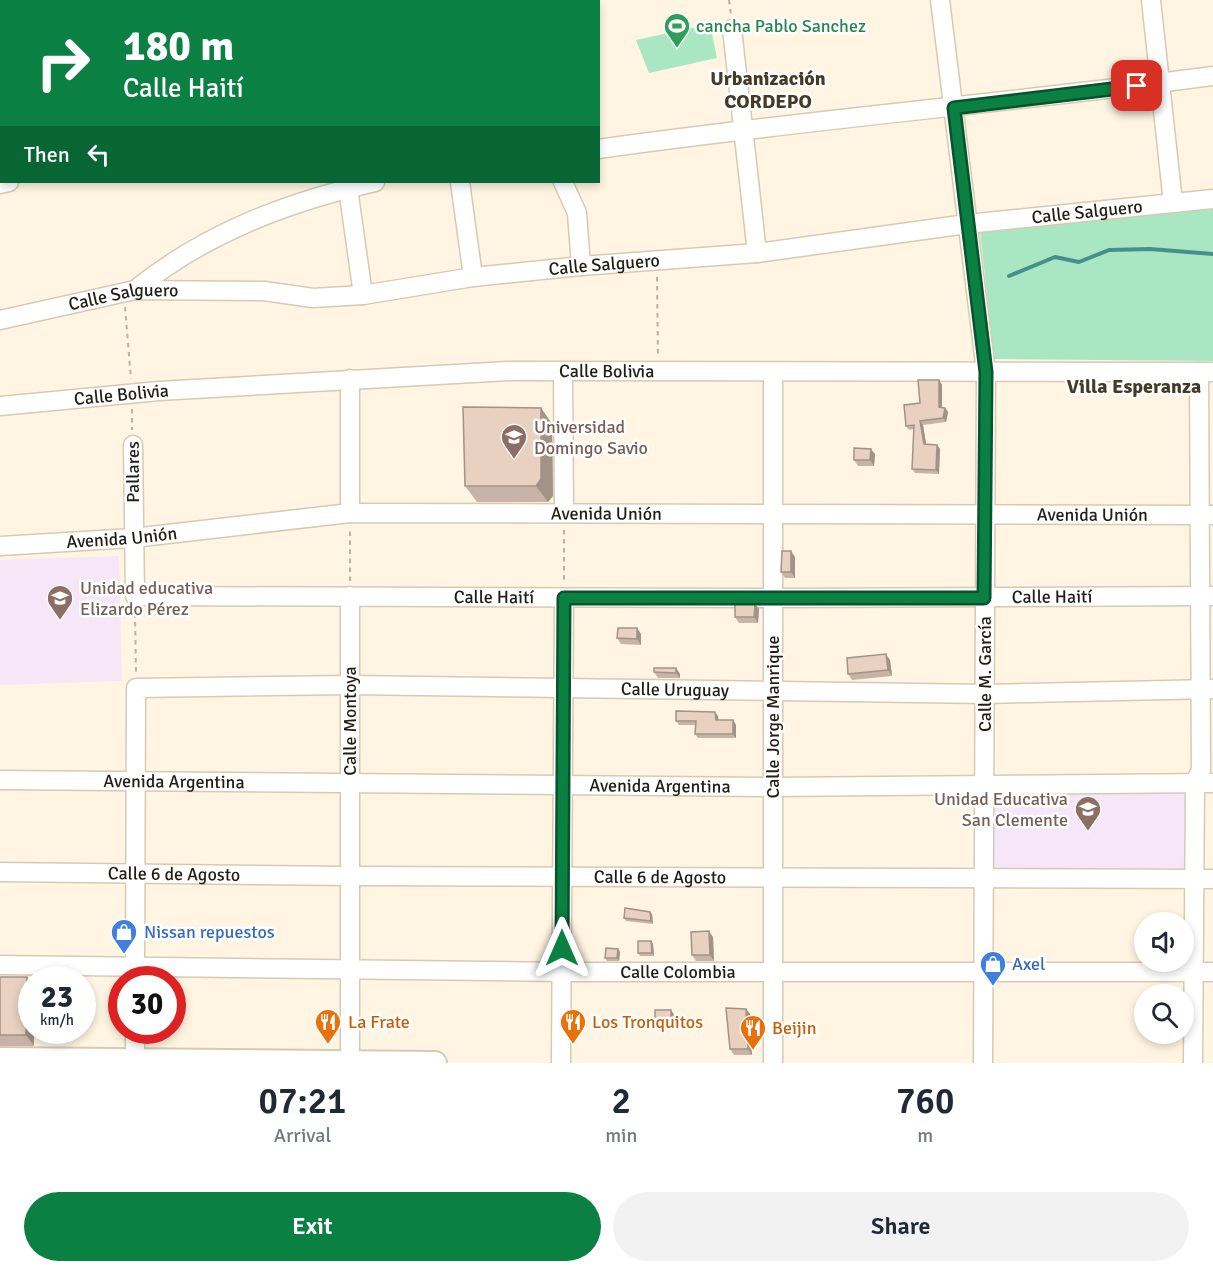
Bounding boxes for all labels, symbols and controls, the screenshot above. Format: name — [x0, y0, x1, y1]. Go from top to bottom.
sports icon: cancha Pablo Sanchez — [662, 11, 692, 49]
place label: cancha Pablo Sanchez — [696, 15, 866, 37]
text: 180 m — [123, 21, 234, 72]
icon: right — [24, 24, 102, 102]
pin — [1111, 60, 1162, 111]
district label: Urbanización CORDEPO — [710, 66, 826, 114]
icon: arrive — [1120, 69, 1153, 102]
text: Calle Haití — [123, 72, 244, 105]
icon: left — [82, 138, 115, 171]
text: Then — [24, 141, 70, 168]
street label: Calle Salguero — [1030, 195, 1144, 228]
street label: Calle Salguero — [547, 249, 660, 280]
street label: Calle Salguero — [66, 279, 179, 315]
street label: Calle Bolivia — [559, 360, 654, 382]
district label: Villa Esperanza — [1067, 374, 1201, 399]
street label: Calle Bolivia — [73, 379, 170, 410]
place label: Universidad Domingo Savio — [534, 416, 648, 459]
school or university icon: Universidad Domingo Savio — [499, 422, 529, 460]
street label: Pallares — [122, 441, 144, 503]
street label: Avenida Unión — [551, 502, 662, 525]
street label: Avenida Unión — [1037, 504, 1148, 526]
street label: Avenida Unión — [66, 522, 178, 553]
place label: Unidad educativa Elizardo Pérez — [80, 577, 213, 620]
school or university icon: Unidad educativa Elizardo Pérez — [45, 583, 75, 621]
street label: Calle Haití — [454, 586, 534, 608]
street label: Calle Haití — [1012, 586, 1092, 608]
street label: Calle M. García — [974, 616, 996, 732]
street label: Calle Jorge Manrique — [762, 635, 784, 799]
street label: Calle Montoya — [339, 666, 361, 776]
street label: Calle Uruguay — [621, 678, 730, 701]
street label: Avenida Argentina — [103, 770, 245, 793]
street label: Avenida Argentina — [589, 774, 731, 798]
place label: Unidad Educativa San Clemente — [934, 788, 1068, 831]
school or university icon: Unidad Educativa San Clemente — [1073, 794, 1103, 832]
street label: Calle 6 de Agosto — [108, 862, 240, 886]
street label: Calle 6 de Agosto — [594, 866, 726, 888]
map controls — [1134, 912, 1194, 1044]
button: sound — [1134, 912, 1194, 972]
position arrow — [530, 916, 594, 980]
shop icon: Nissan repuestos — [109, 917, 139, 955]
place label: Nissan repuestos — [144, 921, 275, 943]
shop icon: Axel — [978, 949, 1008, 987]
place label: Axel — [1012, 953, 1045, 975]
street label: Calle Colombia — [620, 961, 736, 983]
speed limit sign: 30 — [108, 966, 186, 1044]
text: 23 — [41, 979, 73, 1016]
button: search — [1134, 984, 1194, 1044]
restaurant icon: La Frate — [313, 1007, 343, 1045]
restaurant icon: Los Tronquitos — [558, 1007, 588, 1045]
text: km/h — [40, 1011, 74, 1029]
place label: La Frate — [348, 1011, 410, 1033]
place label: Los Tronquitos — [592, 1011, 703, 1033]
restaurant icon: Beijin — [738, 1013, 768, 1051]
place label: Beijin — [772, 1017, 816, 1039]
text: 07:21 — [259, 1079, 347, 1124]
text: 2 — [612, 1079, 631, 1124]
text: 760 — [896, 1079, 954, 1124]
text: Arrival — [274, 1123, 331, 1148]
text: min — [605, 1123, 637, 1148]
text: m — [917, 1123, 933, 1148]
button: Exit — [24, 1192, 601, 1261]
button: Share — [613, 1192, 1189, 1261]

